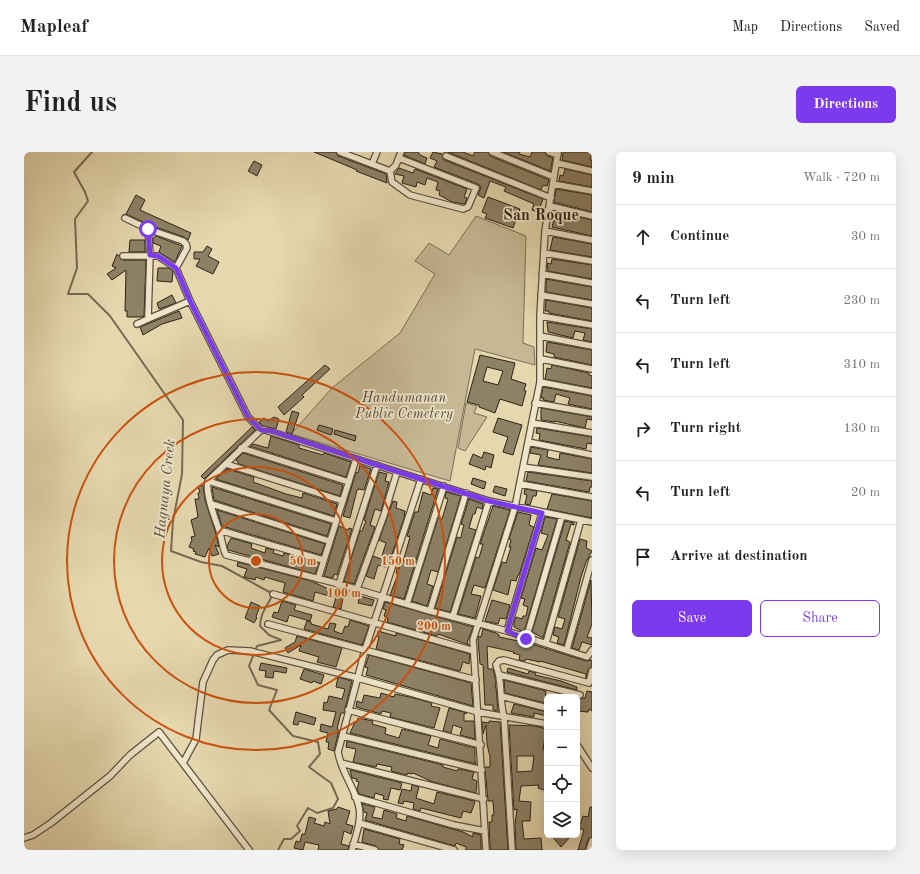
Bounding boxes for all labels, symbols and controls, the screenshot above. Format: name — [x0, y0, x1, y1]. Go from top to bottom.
text: Mapleaf — [20, 18, 88, 37]
text: Map — [732, 20, 758, 34]
text: Directions — [780, 20, 842, 34]
text: Saved — [864, 20, 900, 34]
button: Directions — [796, 86, 896, 123]
text: Find us — [24, 90, 117, 118]
text: 9 min — [632, 170, 675, 187]
text: Walk · 720 m — [803, 171, 880, 184]
district label: San Roque — [503, 208, 579, 224]
route start — [139, 220, 157, 238]
icon: ahead — [632, 226, 654, 248]
text: Continue — [670, 229, 729, 244]
text: 30 m — [851, 230, 880, 243]
icon: left — [632, 290, 654, 312]
text: Turn left — [670, 293, 730, 308]
text: 230 m — [843, 294, 880, 307]
icon: left — [632, 354, 654, 376]
text: Turn left — [670, 357, 730, 372]
text: 310 m — [843, 358, 880, 371]
park label: Handumanan Public Cemetery — [354, 391, 454, 422]
icon: right — [632, 418, 654, 440]
text: Turn right — [670, 421, 741, 436]
text: 130 m — [843, 422, 880, 435]
water label: Hagnaya Creek — [153, 439, 179, 540]
icon: left — [632, 482, 654, 504]
text: Turn left — [670, 485, 730, 500]
text: 20 m — [851, 486, 880, 499]
icon: arrive — [632, 546, 654, 568]
text: Arrive at destination — [670, 549, 808, 564]
centre of rings — [249, 554, 263, 568]
text: 50 m — [290, 555, 317, 568]
text: 150 m — [381, 555, 415, 568]
text: 100 m — [327, 588, 361, 600]
button: Save — [632, 600, 752, 637]
button: Share — [760, 600, 880, 637]
text: 200 m — [417, 621, 451, 633]
route end — [517, 630, 535, 648]
map controls — [544, 694, 580, 838]
button: + — [544, 694, 580, 730]
button: − — [544, 730, 580, 766]
button: locate — [544, 766, 580, 802]
button: layers — [544, 802, 580, 838]

